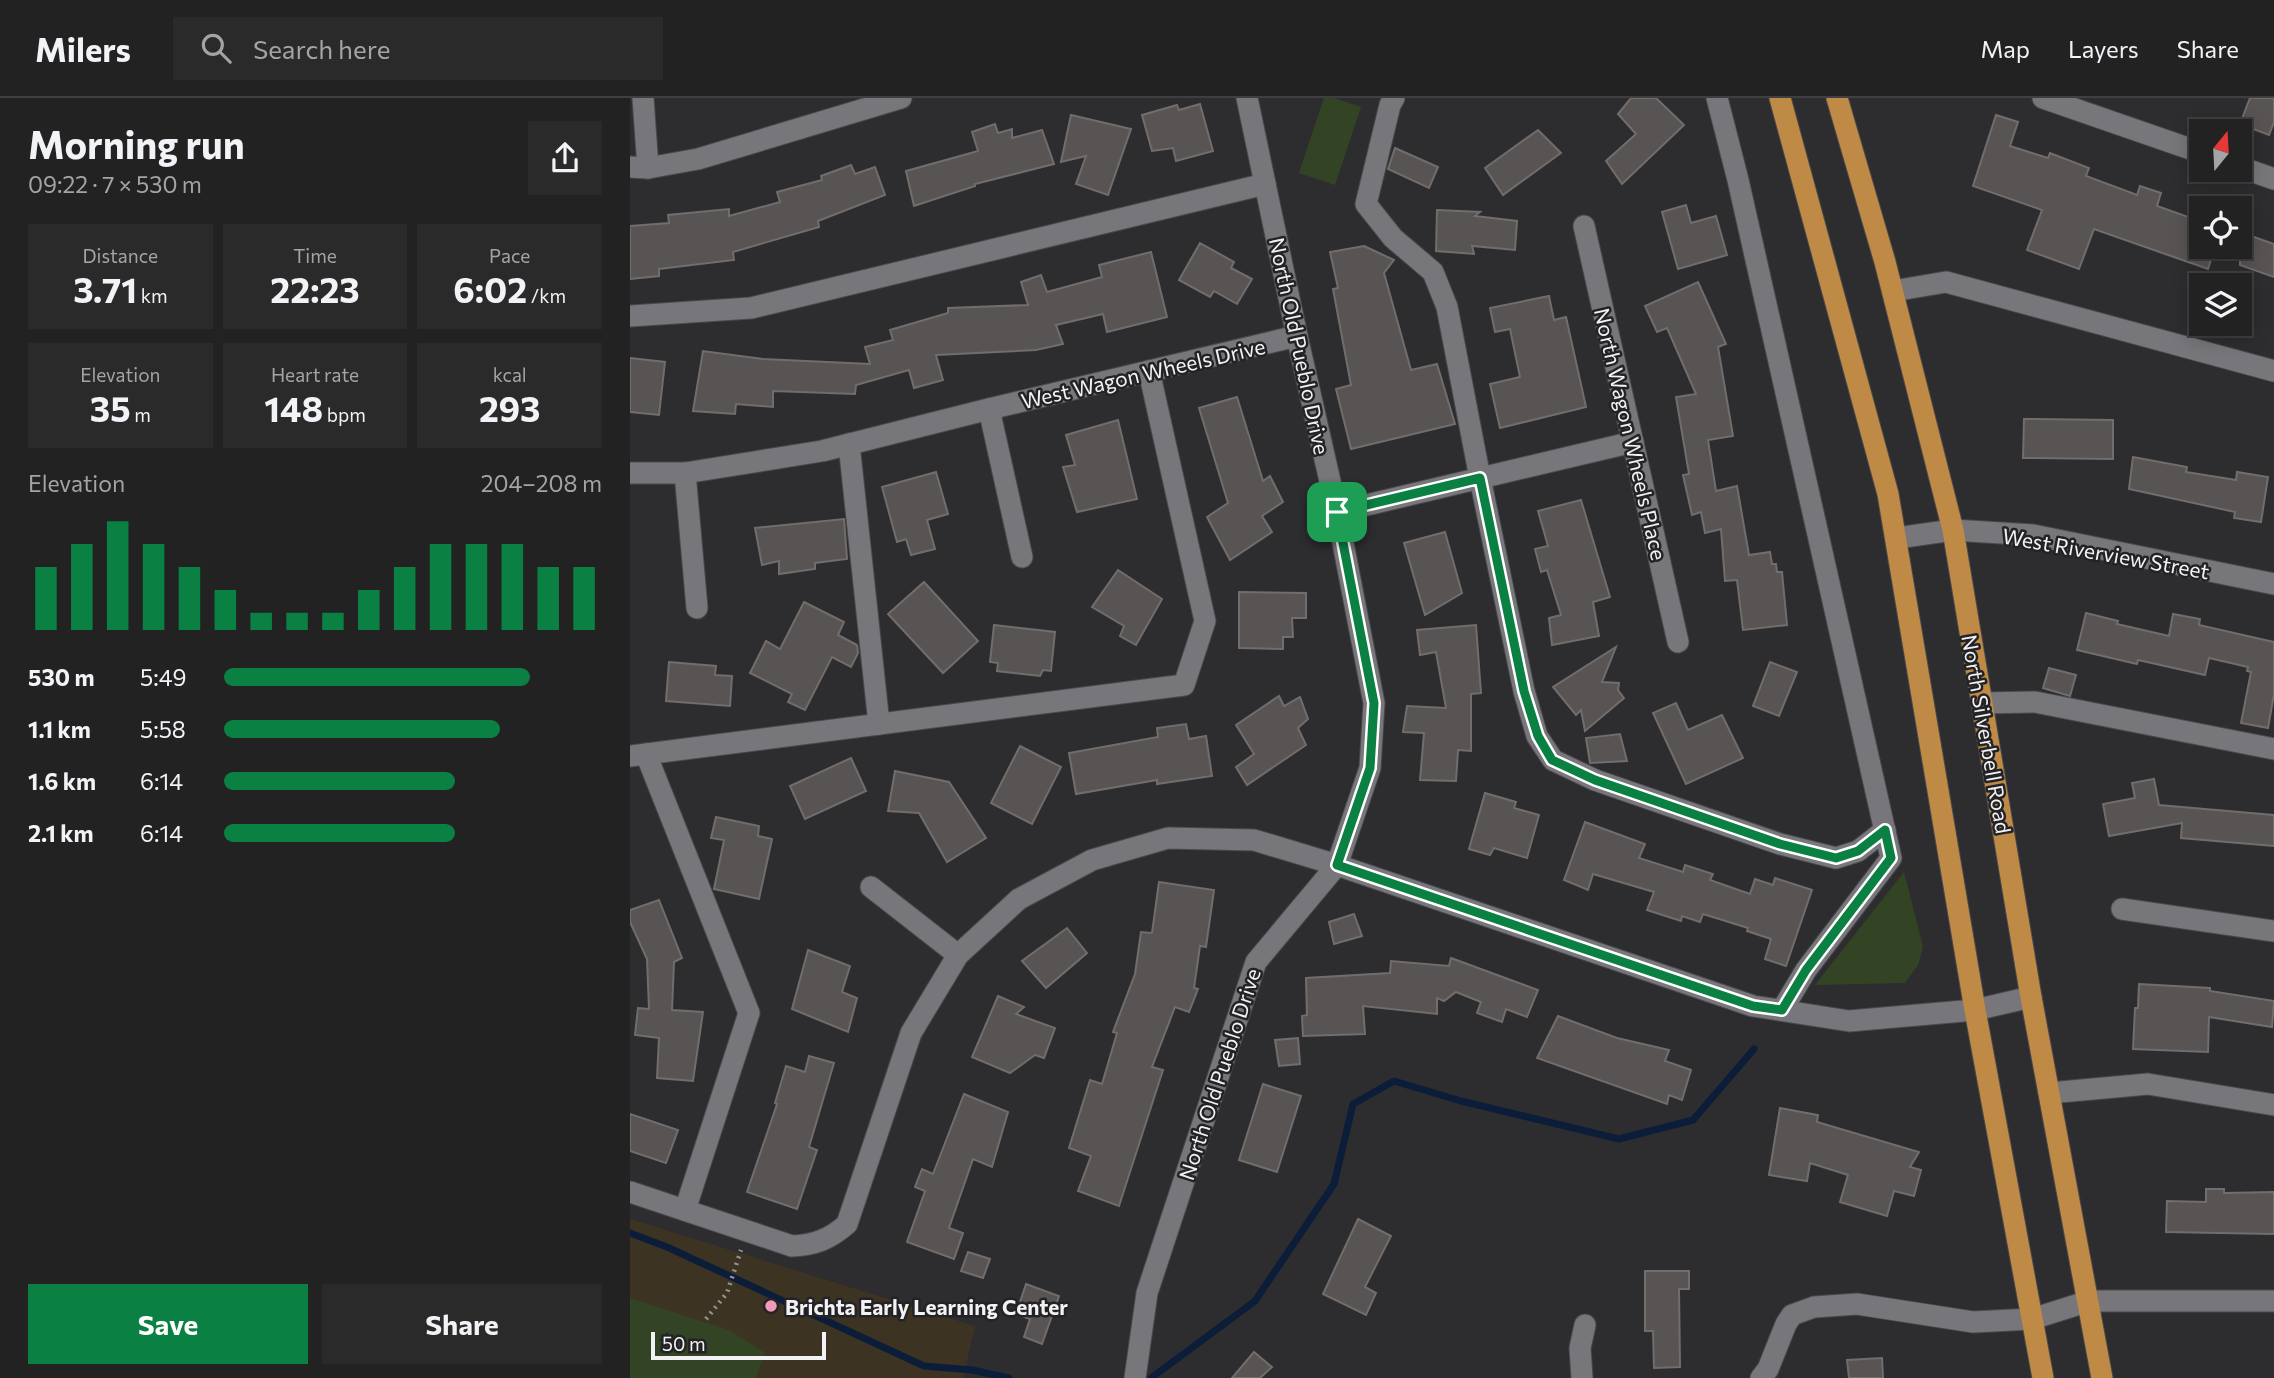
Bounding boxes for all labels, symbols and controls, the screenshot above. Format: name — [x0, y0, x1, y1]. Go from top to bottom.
search box — [173, 17, 663, 80]
text: Milers — [35, 28, 131, 69]
icon: search — [197, 29, 235, 67]
text: Search here — [253, 33, 390, 64]
text: Map — [1981, 34, 2030, 63]
text: Layers — [2068, 34, 2139, 63]
text: Share — [2177, 34, 2239, 63]
north arrow — [2189, 119, 2252, 182]
map controls — [2189, 119, 2252, 336]
text: Morning run — [28, 120, 245, 167]
button: share — [528, 121, 602, 195]
text: 09:22 · 7 × 530 m — [28, 170, 202, 198]
button: locate — [2189, 196, 2252, 259]
street label: North Old Pueblo Drive — [1265, 235, 1335, 457]
text: Distance — [83, 244, 158, 267]
text: Time — [293, 244, 337, 267]
text: Pace — [489, 244, 530, 267]
text: 3.71 — [73, 267, 137, 310]
text: 22:23 — [270, 267, 360, 310]
text: 6:02 — [453, 267, 527, 310]
button: layers — [2189, 273, 2252, 336]
text: km — [137, 284, 168, 307]
text: /km — [527, 284, 566, 307]
street label: North Wagon Wheels Place — [1590, 306, 1672, 562]
street label: West Wagon Wheels Drive — [1019, 333, 1267, 413]
text: Elevation — [80, 363, 160, 386]
text: Heart rate — [271, 363, 359, 386]
text: kcal — [493, 363, 527, 386]
text: 35 — [90, 386, 131, 429]
text: 148 — [264, 386, 323, 429]
text: 293 — [479, 386, 540, 429]
text: m — [131, 403, 151, 426]
text: bpm — [323, 403, 366, 426]
text: Elevation — [28, 469, 125, 497]
text: 204–208 m — [481, 469, 602, 497]
pin — [1307, 482, 1367, 542]
icon: arrive — [1318, 493, 1356, 531]
street label: West Riverview Street — [2001, 522, 2211, 584]
street label: North Silverbell Road — [1957, 633, 2017, 835]
text: 530 m — [28, 663, 95, 691]
text: 5:49 — [140, 663, 186, 691]
text: 1.1 km — [28, 715, 91, 743]
text: 5:58 — [140, 715, 186, 743]
text: 1.6 km — [28, 767, 96, 795]
text: 6:14 — [140, 767, 183, 795]
text: 2.1 km — [28, 819, 94, 847]
text: 6:14 — [140, 819, 183, 847]
street label: North Old Pueblo Drive — [1173, 965, 1265, 1183]
button: Save — [28, 1284, 308, 1364]
button: Share — [322, 1284, 602, 1364]
place label: Brichta Early Learning Center — [785, 1294, 1068, 1319]
marker: Brichta Early Learning Center — [763, 1298, 779, 1314]
scale bar — [651, 1329, 826, 1361]
text: 50 m — [662, 1332, 706, 1355]

